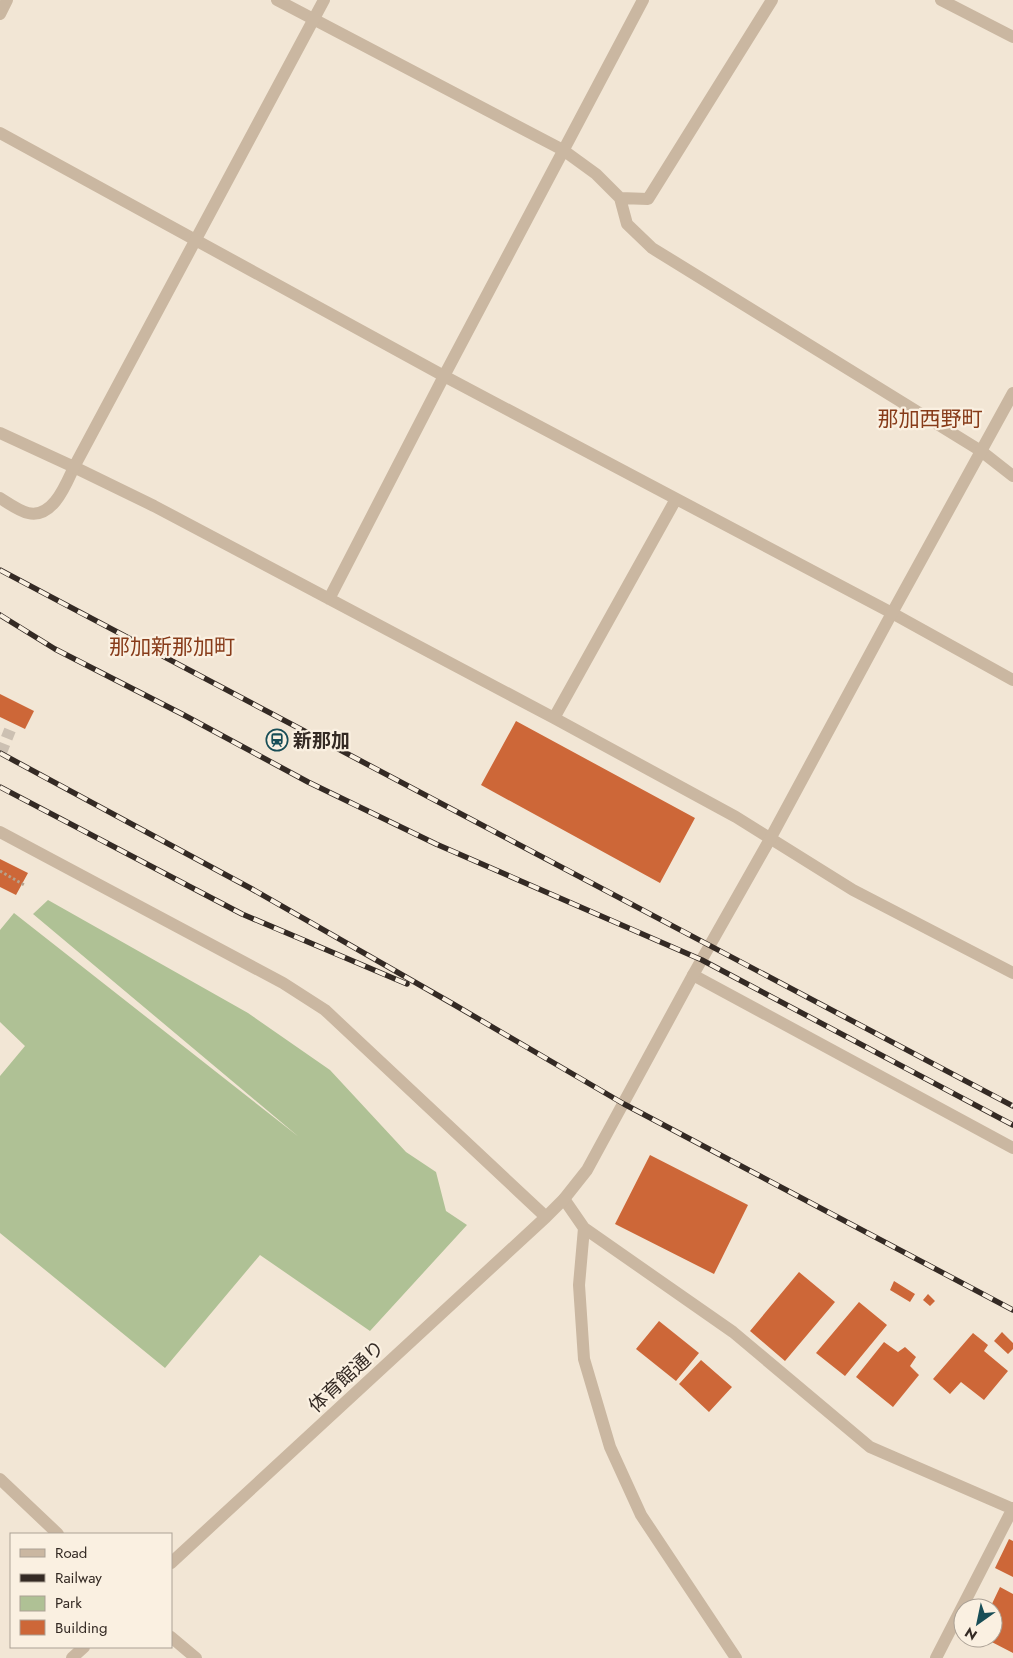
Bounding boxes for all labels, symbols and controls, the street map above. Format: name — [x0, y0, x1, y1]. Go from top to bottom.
district label: 那加西野町 — [878, 404, 983, 434]
district label: 那加新那加町 — [109, 632, 235, 662]
place label: 新那加 — [293, 727, 350, 754]
station icon: 新那加 — [265, 728, 289, 752]
street label: 体育館通り — [302, 1334, 390, 1419]
legend — [10, 1533, 172, 1648]
text: Road — [55, 1542, 87, 1564]
text: Railway — [55, 1567, 102, 1589]
text: Park — [55, 1592, 82, 1614]
north arrow — [953, 1598, 1003, 1648]
text: Building — [55, 1617, 107, 1639]
text: N — [961, 1622, 981, 1645]

